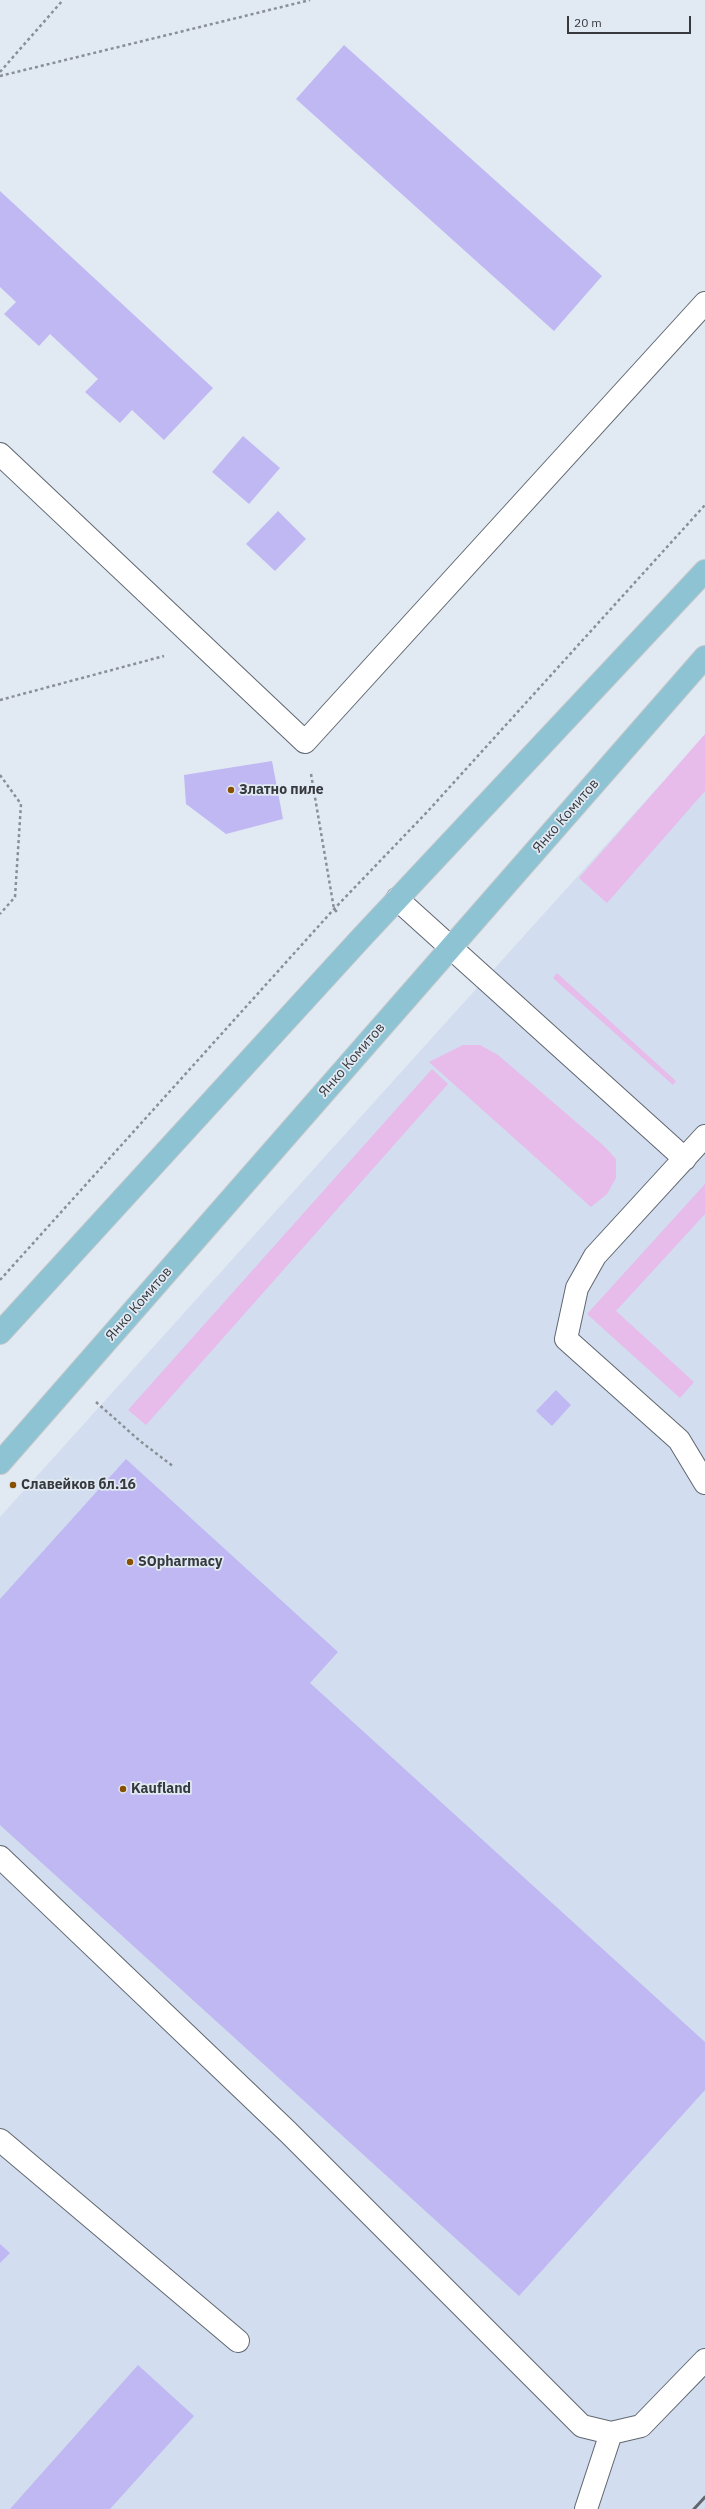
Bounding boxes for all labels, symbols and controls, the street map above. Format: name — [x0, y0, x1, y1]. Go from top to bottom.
scale bar — [569, 8, 693, 34]
text: 20 m — [574, 15, 602, 30]
street label: Янко Комитов — [529, 776, 603, 856]
place label: Златно пиле — [239, 782, 324, 798]
marker: Златно пиле — [226, 785, 236, 795]
street label: Янко Комитов — [315, 1020, 389, 1100]
street label: Янко Комитов — [102, 1264, 176, 1344]
place label: Славейков бл.16 — [21, 1477, 136, 1493]
marker: Славейков бл.16 — [8, 1480, 18, 1490]
place label: SOpharmacy — [138, 1554, 222, 1570]
marker: SOpharmacy — [125, 1557, 135, 1567]
place label: Kaufland — [131, 1781, 191, 1797]
marker: Kaufland — [118, 1784, 128, 1794]

